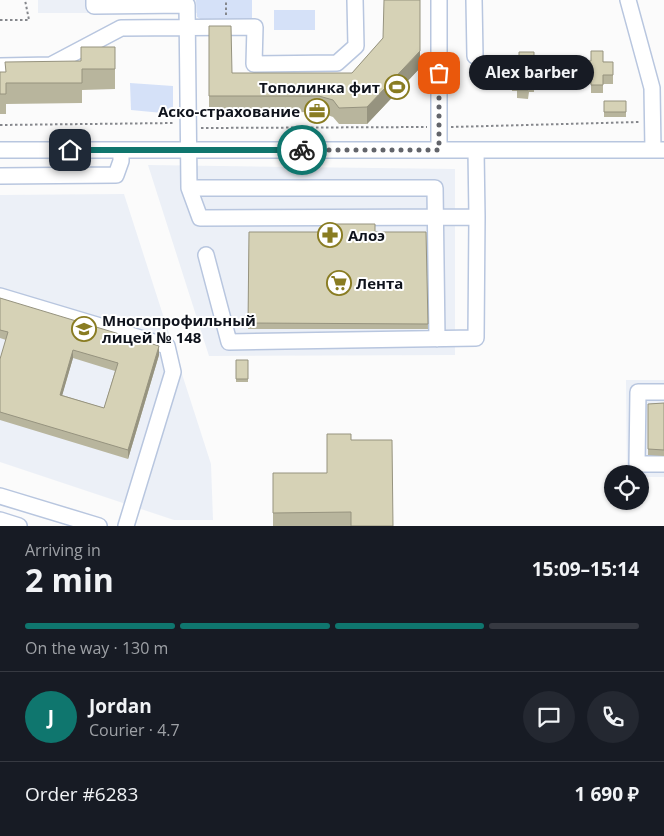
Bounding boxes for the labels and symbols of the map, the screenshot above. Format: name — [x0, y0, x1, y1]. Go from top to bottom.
pin — [418, 52, 460, 94]
callout: Alex barber — [469, 56, 594, 90]
sports icon: Тополинка фит — [384, 74, 410, 100]
place label: Тополинка фит — [259, 77, 380, 97]
office icon: Аско-страхование — [304, 98, 330, 124]
place label: Аско-страхование — [158, 101, 300, 121]
courier — [277, 125, 327, 175]
pin — [49, 129, 91, 171]
pharmacy icon: Алоэ — [317, 222, 343, 248]
place label: Алоэ — [348, 225, 385, 245]
supermarket icon: Лента — [326, 270, 352, 296]
place label: Лента — [356, 273, 403, 293]
place label: Многопрофильный лицей № 148 — [102, 310, 256, 347]
school or university icon: Многопрофильный лицей № 148 — [71, 316, 97, 342]

